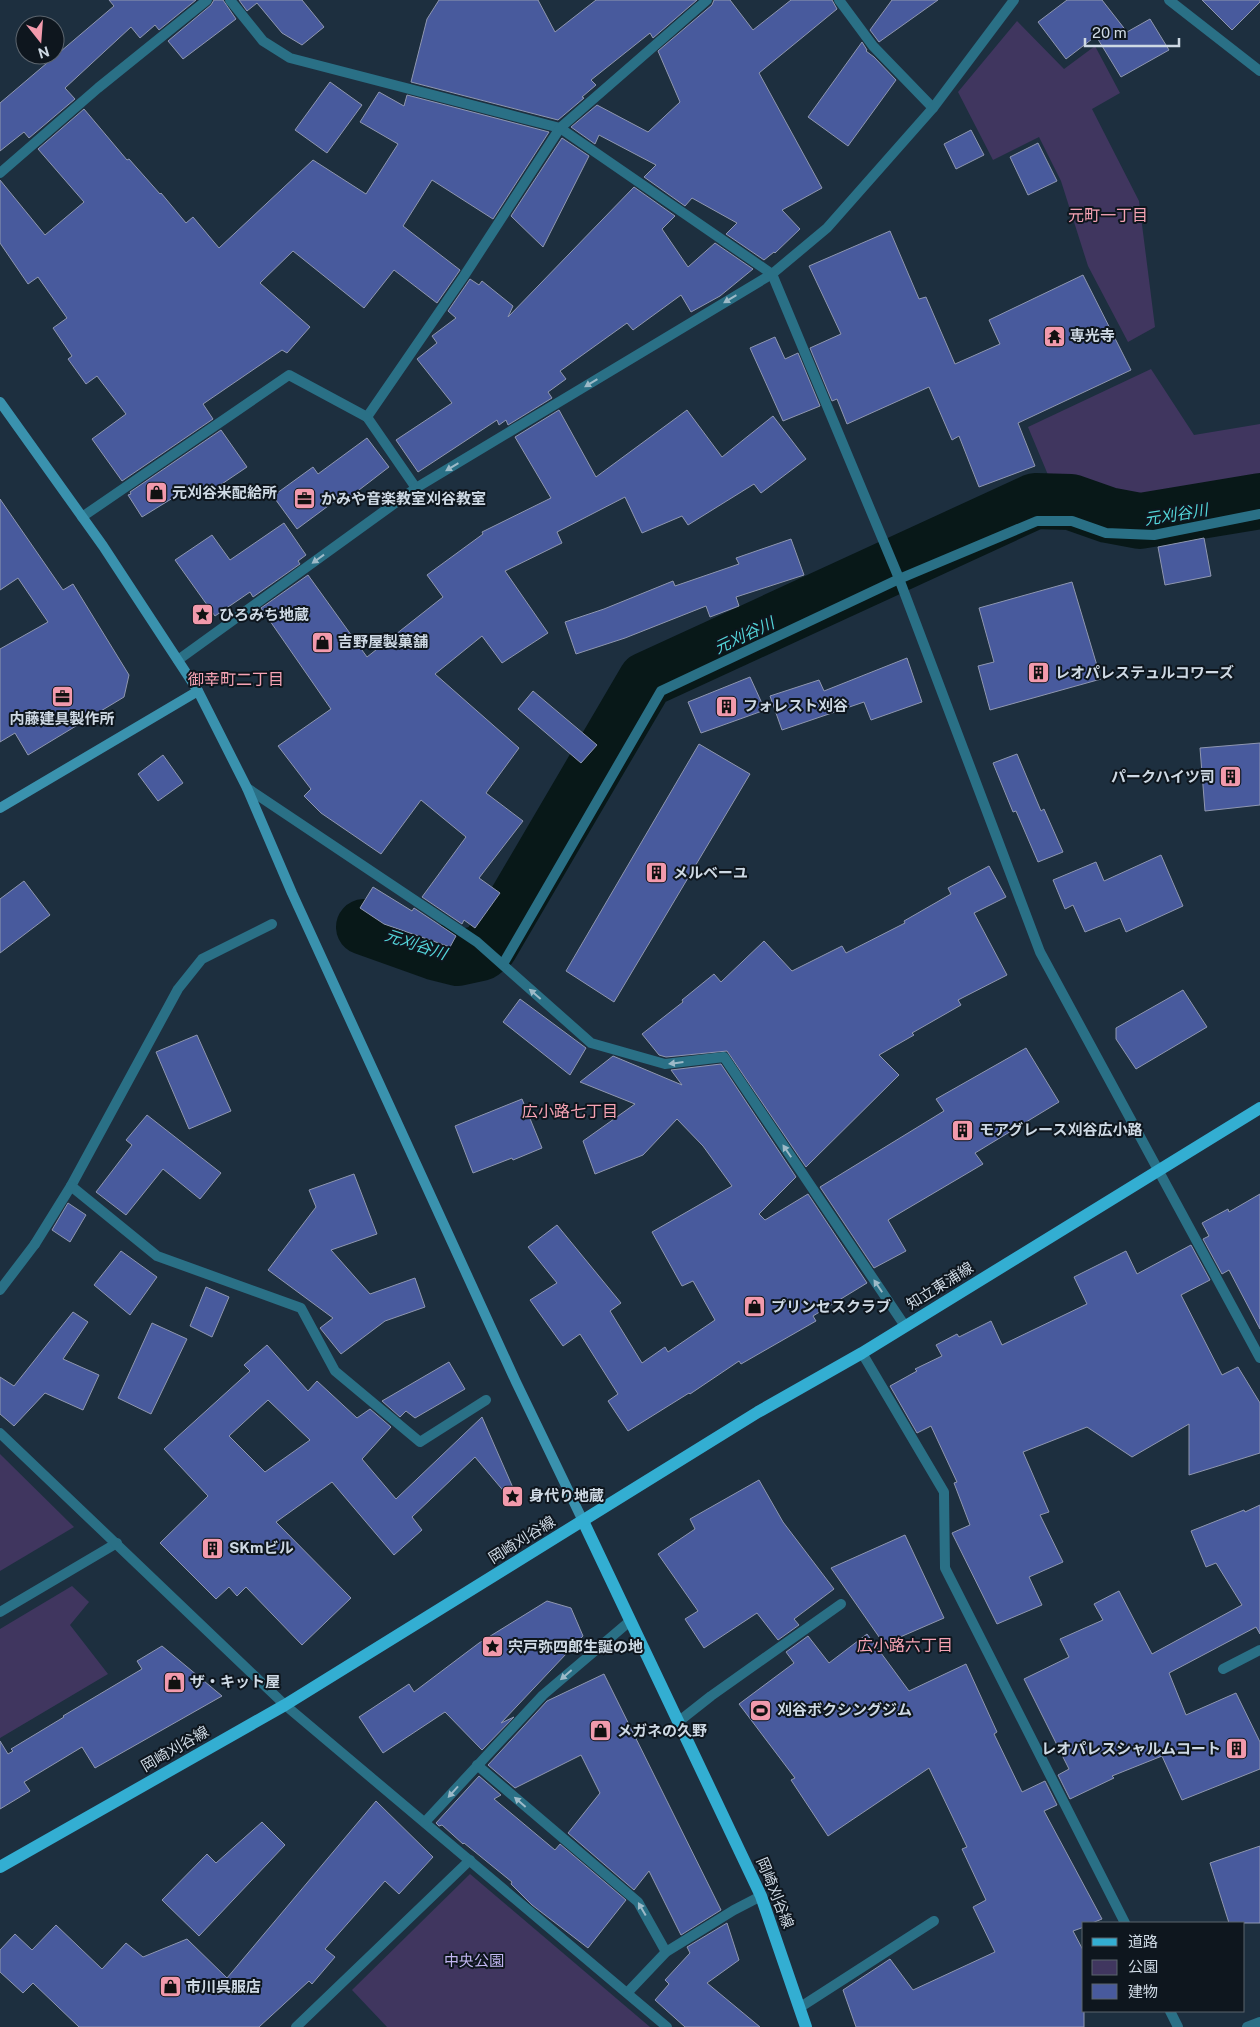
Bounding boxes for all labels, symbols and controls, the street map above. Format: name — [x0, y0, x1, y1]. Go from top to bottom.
north arrow — [15, 15, 65, 65]
scale bar — [1085, 15, 1179, 47]
text: 20 m — [1092, 24, 1127, 41]
text: N — [36, 43, 51, 62]
district label: 元町一丁目 — [1068, 206, 1148, 225]
one-way arrow — [724, 295, 737, 304]
temple icon: 専光寺 — [1042, 324, 1066, 348]
place label: 専光寺 — [1070, 327, 1115, 344]
one-way arrow — [585, 379, 598, 388]
one-way arrow — [445, 462, 458, 471]
shop icon: 元刈谷米配給所 — [144, 481, 168, 505]
place label: 元刈谷米配給所 — [172, 484, 277, 501]
office icon: かみや音楽教室刈谷教室 — [293, 487, 317, 511]
place label: かみや音楽教室刈谷教室 — [321, 490, 486, 507]
water label: 元刈谷川 — [1143, 500, 1211, 529]
one-way arrow — [311, 554, 325, 564]
place icon: ひろみち地蔵 — [191, 603, 215, 627]
place label: ひろみち地蔵 — [219, 606, 309, 623]
water label: 元刈谷川 — [711, 612, 779, 658]
shop icon: 吉野屋製菓舗 — [310, 630, 334, 654]
place label: 吉野屋製菓舗 — [338, 633, 428, 650]
building icon: レオパレステュルコワーズ — [1027, 661, 1051, 685]
place label: レオパレステュルコワーズ — [1055, 664, 1234, 681]
district label: 御幸町二丁目 — [188, 670, 284, 689]
office icon: 内藤建具製作所 — [50, 684, 74, 708]
building icon: フォレスト刈谷 — [715, 694, 739, 718]
place label: フォレスト刈谷 — [743, 697, 848, 714]
place label: 内藤建具製作所 — [9, 710, 115, 727]
building icon: パークハイツ司 — [1219, 765, 1243, 789]
place label: パークハイツ司 — [1111, 768, 1215, 785]
building icon: メルベーユ — [645, 861, 669, 885]
place label: メルベーユ — [673, 864, 748, 881]
water label: 元刈谷川 — [382, 926, 451, 964]
one-way arrow — [528, 988, 541, 999]
one-way arrow — [667, 1059, 683, 1067]
district label: 広小路七丁目 — [522, 1102, 618, 1121]
building icon: モアグレース刈谷広小路 — [951, 1118, 975, 1142]
place label: モアグレース刈谷広小路 — [979, 1121, 1143, 1138]
one-way arrow — [782, 1145, 792, 1158]
street label: 知立東浦線 — [903, 1258, 976, 1313]
one-way arrow — [873, 1279, 883, 1293]
shop icon: プリンセスクラブ — [743, 1295, 767, 1319]
place label: プリンセスクラブ — [771, 1298, 891, 1315]
place icon: 身代り地蔵 — [501, 1484, 525, 1508]
place label: 身代り地蔵 — [529, 1487, 604, 1504]
street label: 岡崎刈谷線 — [485, 1512, 558, 1567]
building icon: SKmビル — [201, 1536, 225, 1560]
place label: SKmビル — [229, 1539, 294, 1556]
place icon: 宍戸弥四郎生誕の地 — [480, 1635, 504, 1659]
district label: 広小路六丁目 — [857, 1636, 953, 1655]
place label: 宍戸弥四郎生誕の地 — [508, 1638, 643, 1655]
shop icon: ザ・キット屋 — [162, 1670, 186, 1694]
one-way arrow — [559, 1670, 572, 1681]
place label: ザ・キット屋 — [190, 1673, 280, 1690]
sports icon: 刈谷ボクシングジム — [749, 1698, 773, 1722]
place label: 刈谷ボクシングジム — [777, 1701, 912, 1718]
shop icon: メガネの久野 — [589, 1719, 613, 1743]
street label: 岡崎刈谷線 — [138, 1722, 211, 1775]
place label: メガネの久野 — [617, 1722, 707, 1739]
building icon: レオパレスシャルムコート — [1225, 1737, 1249, 1761]
place label: レオパレスシャルムコート — [1041, 1740, 1221, 1757]
one-way arrow — [447, 1785, 459, 1797]
one-way arrow — [514, 1797, 527, 1808]
street label: 岡崎刈谷線 — [754, 1855, 797, 1931]
one-way arrow — [638, 1902, 646, 1917]
legend — [1082, 1922, 1245, 2012]
text: 道路 — [1128, 1933, 1158, 1950]
park label: 中央公園 — [444, 1952, 504, 1969]
text: 公園 — [1128, 1958, 1158, 1975]
shop icon: 市川呉服店 — [158, 1975, 182, 1999]
place label: 市川呉服店 — [186, 1978, 261, 1995]
text: 建物 — [1128, 1983, 1158, 2000]

